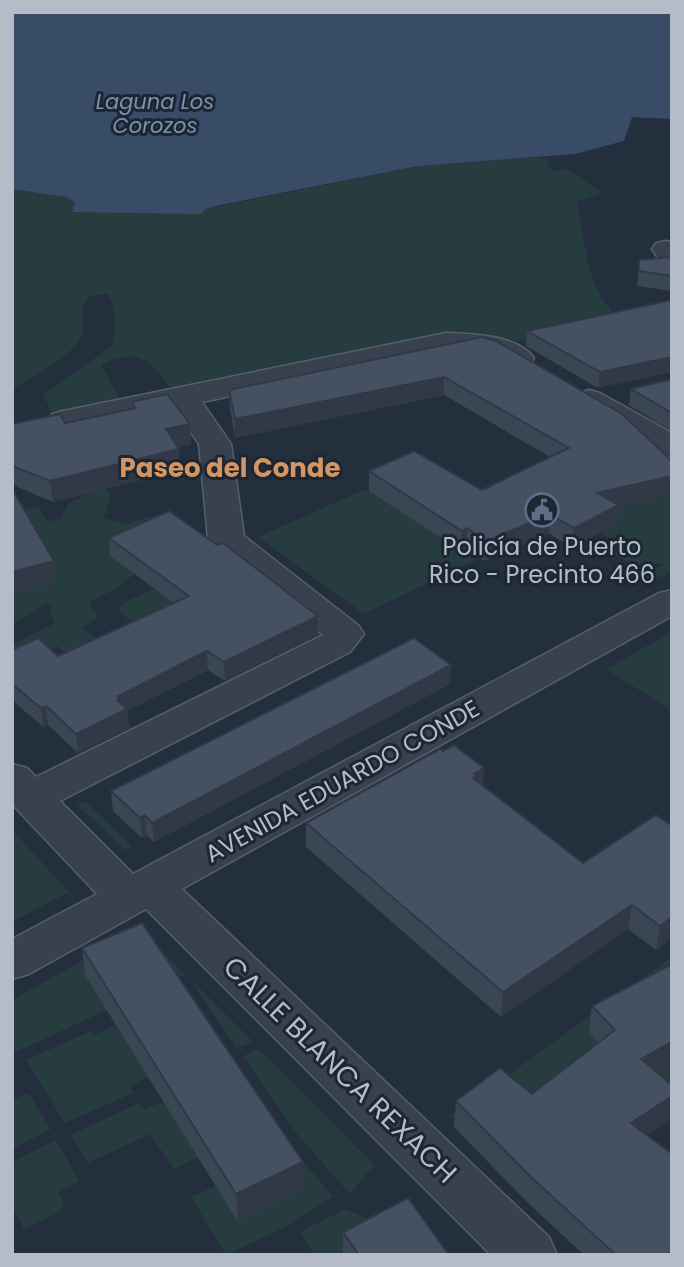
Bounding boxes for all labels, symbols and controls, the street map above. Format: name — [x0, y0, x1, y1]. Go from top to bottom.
water label: Laguna Los Corozos — [96, 87, 214, 140]
district label: Paseo del Conde — [120, 450, 340, 486]
public building icon: Policía de Puerto Rico - Precinto 466 — [523, 491, 561, 529]
place label: Policía de Puerto Rico - Precinto 466 — [429, 530, 655, 591]
street label: AVENIDA EDUARDO CONDE — [199, 692, 485, 870]
street label: CALLE BLANCA REXACH — [215, 948, 465, 1192]

